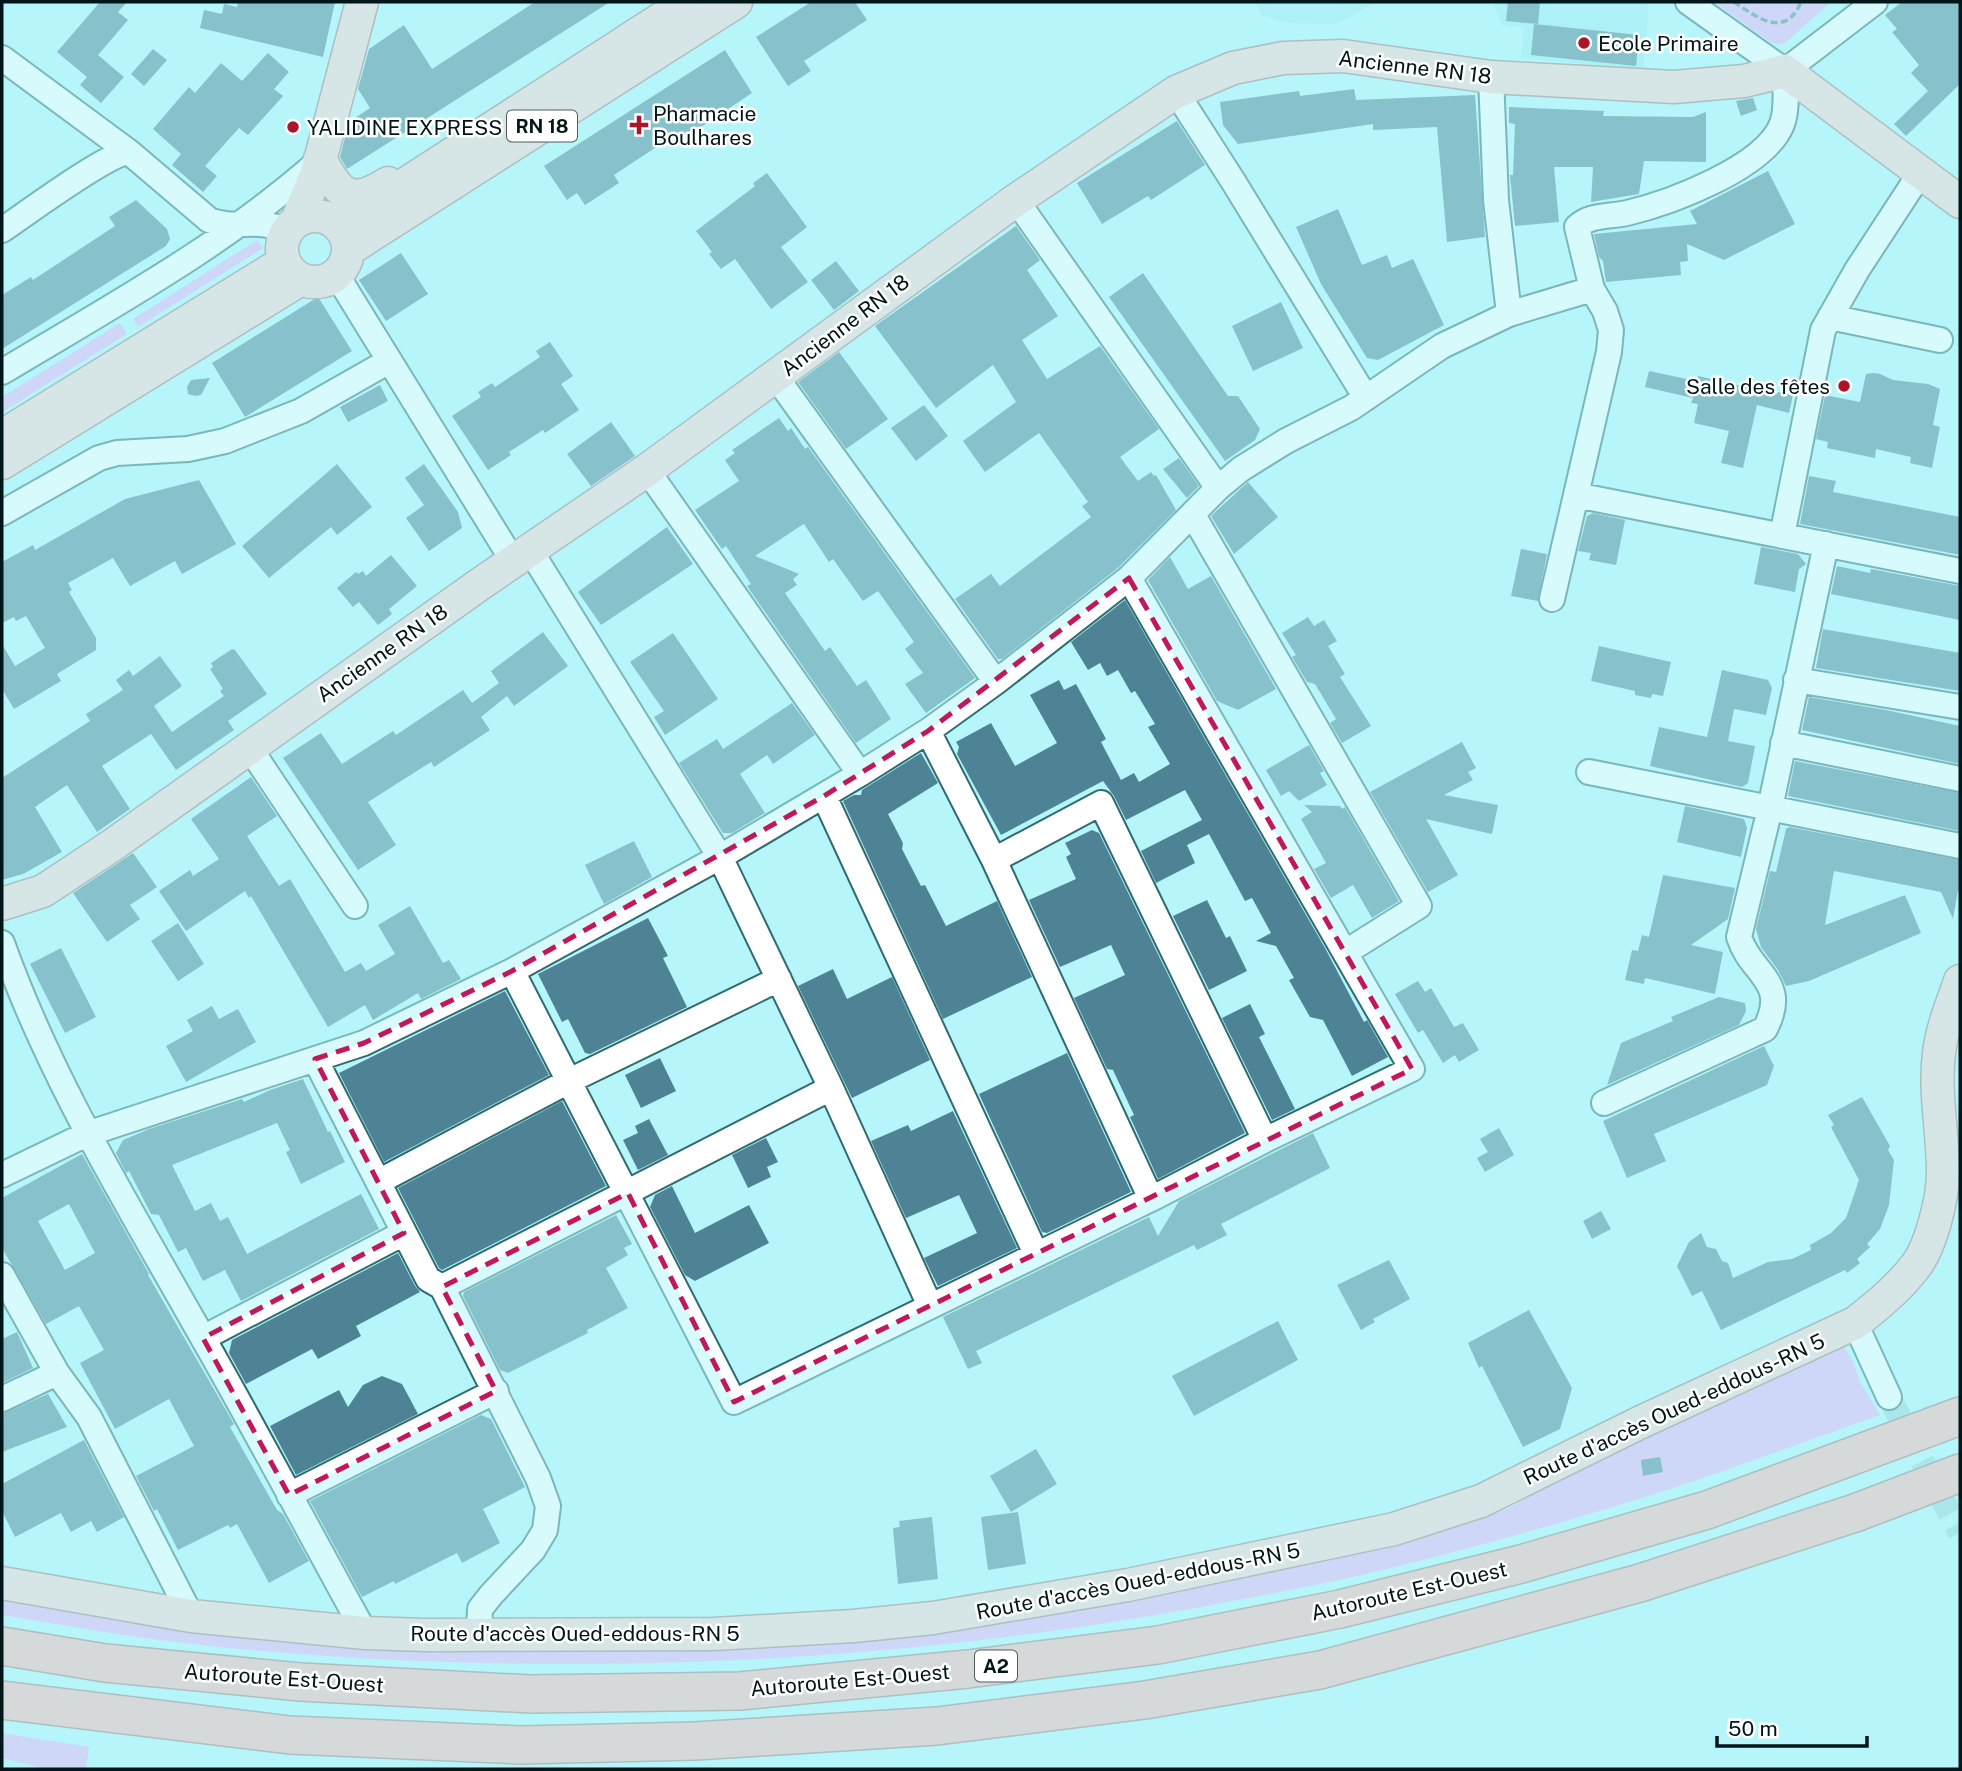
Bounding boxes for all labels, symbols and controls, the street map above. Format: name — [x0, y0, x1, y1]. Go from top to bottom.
place label: Ecole Primaire — [1598, 31, 1739, 56]
marker: Ecole Primaire — [1576, 35, 1592, 51]
street label: Ancienne RN 18 — [1337, 45, 1493, 89]
place label: Pharmacie Boulhares — [653, 101, 756, 150]
road number: RN 18 — [507, 110, 577, 142]
place label: YALIDINE EXPRESS — [307, 115, 502, 140]
marker: Pharmacie Boulhares — [631, 117, 647, 133]
marker: YALIDINE EXPRESS — [285, 119, 301, 135]
street label: Ancienne RN 18 — [776, 269, 914, 381]
place label: Salle des fêtes — [1686, 374, 1830, 399]
marker: Salle des fêtes — [1836, 378, 1852, 394]
street label: Ancienne RN 18 — [312, 599, 452, 707]
street label: Route d'accès Oued-eddous-RN 5 — [1519, 1328, 1829, 1490]
street label: Route d'accès Oued-eddous-RN 5 — [974, 1537, 1302, 1625]
street label: Autoroute Est-Ouest — [1309, 1556, 1509, 1626]
street label: Route d'accès Oued-eddous-RN 5 — [410, 1621, 740, 1646]
road number: A2 — [975, 1650, 1017, 1682]
street label: Autoroute Est-Ouest — [183, 1659, 385, 1697]
street label: Autoroute Est-Ouest — [749, 1659, 951, 1701]
scale bar — [1717, 1704, 1868, 1748]
text: 50 m — [1728, 1716, 1778, 1741]

